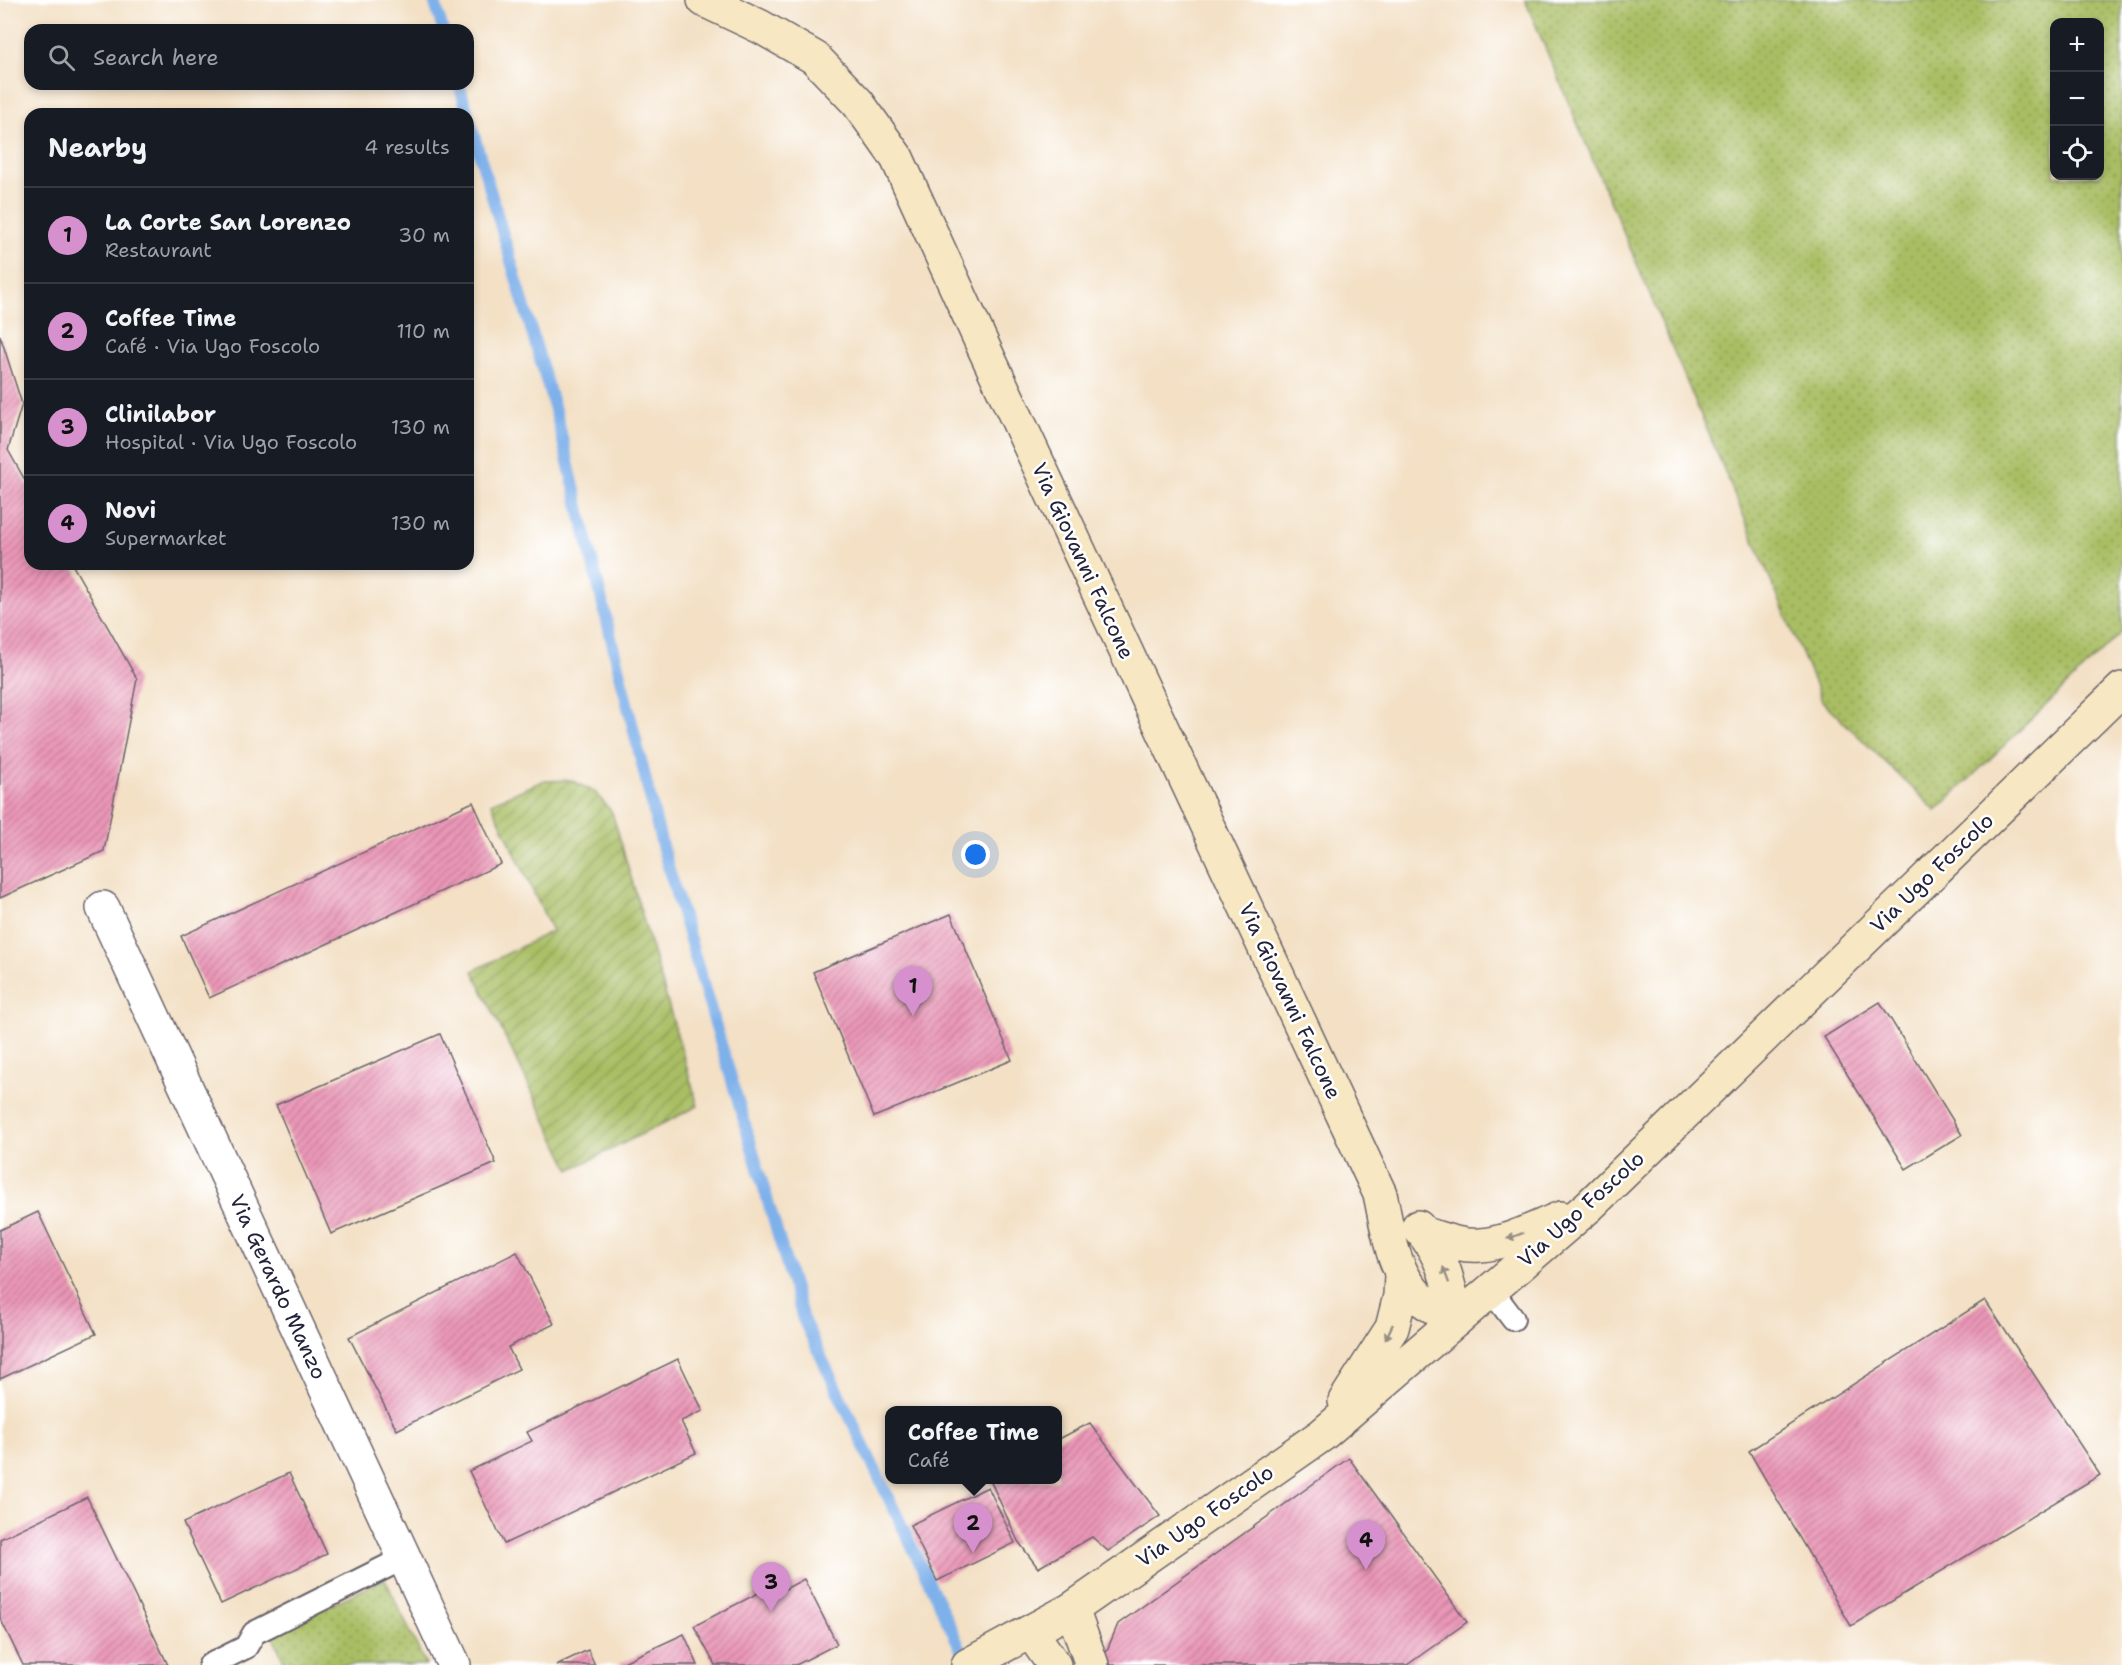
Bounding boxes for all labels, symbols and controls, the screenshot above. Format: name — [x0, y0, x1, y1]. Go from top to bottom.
map controls — [2050, 18, 2104, 180]
button: + — [2050, 18, 2104, 72]
search box — [24, 24, 474, 90]
icon: search — [45, 41, 78, 74]
text: Search here — [93, 43, 219, 72]
button: − — [2050, 72, 2104, 126]
button: locate — [2050, 126, 2104, 180]
text: Nearby — [48, 130, 147, 165]
text: 4 results — [364, 134, 450, 160]
text: La Corte San Lorenzo — [105, 208, 351, 237]
text: 1 — [63, 222, 72, 248]
text: 30 m — [398, 222, 450, 248]
text: Restaurant — [105, 237, 212, 263]
text: Coffee Time — [105, 304, 236, 333]
text: 2 — [61, 318, 75, 344]
text: 110 m — [396, 318, 450, 344]
text: Café · Via Ugo Foscolo — [105, 333, 320, 359]
text: Clinilabor — [105, 400, 216, 429]
text: 3 — [61, 414, 75, 440]
text: 130 m — [391, 414, 450, 440]
text: Hospital · Via Ugo Foscolo — [105, 429, 357, 455]
street label: Via Giovanni Falcone — [1025, 458, 1141, 664]
text: Novi — [105, 496, 156, 525]
text: 4 — [61, 510, 75, 536]
text: 130 m — [391, 510, 450, 536]
text: Supermarket — [105, 525, 227, 551]
street label: Via Ugo Foscolo — [1864, 807, 2000, 939]
your location — [961, 840, 990, 869]
street label: Via Giovanni Falcone — [1232, 898, 1348, 1104]
pin: 1 — [894, 966, 932, 1016]
street label: Via Ugo Foscolo — [1512, 1145, 1650, 1273]
street label: Via Gerardo Manzo — [223, 1190, 333, 1384]
one-way arrow — [1506, 1232, 1524, 1242]
one-way arrow — [1440, 1266, 1450, 1284]
one-way arrow — [1384, 1324, 1394, 1341]
popup — [885, 1406, 1062, 1484]
text: Coffee Time — [908, 1418, 1039, 1447]
text: Café — [908, 1447, 950, 1473]
street label: Via Ugo Foscolo — [1131, 1458, 1279, 1574]
pin: 2 — [954, 1504, 992, 1553]
pin: 4 — [1346, 1520, 1386, 1570]
pin: 3 — [752, 1562, 790, 1612]

